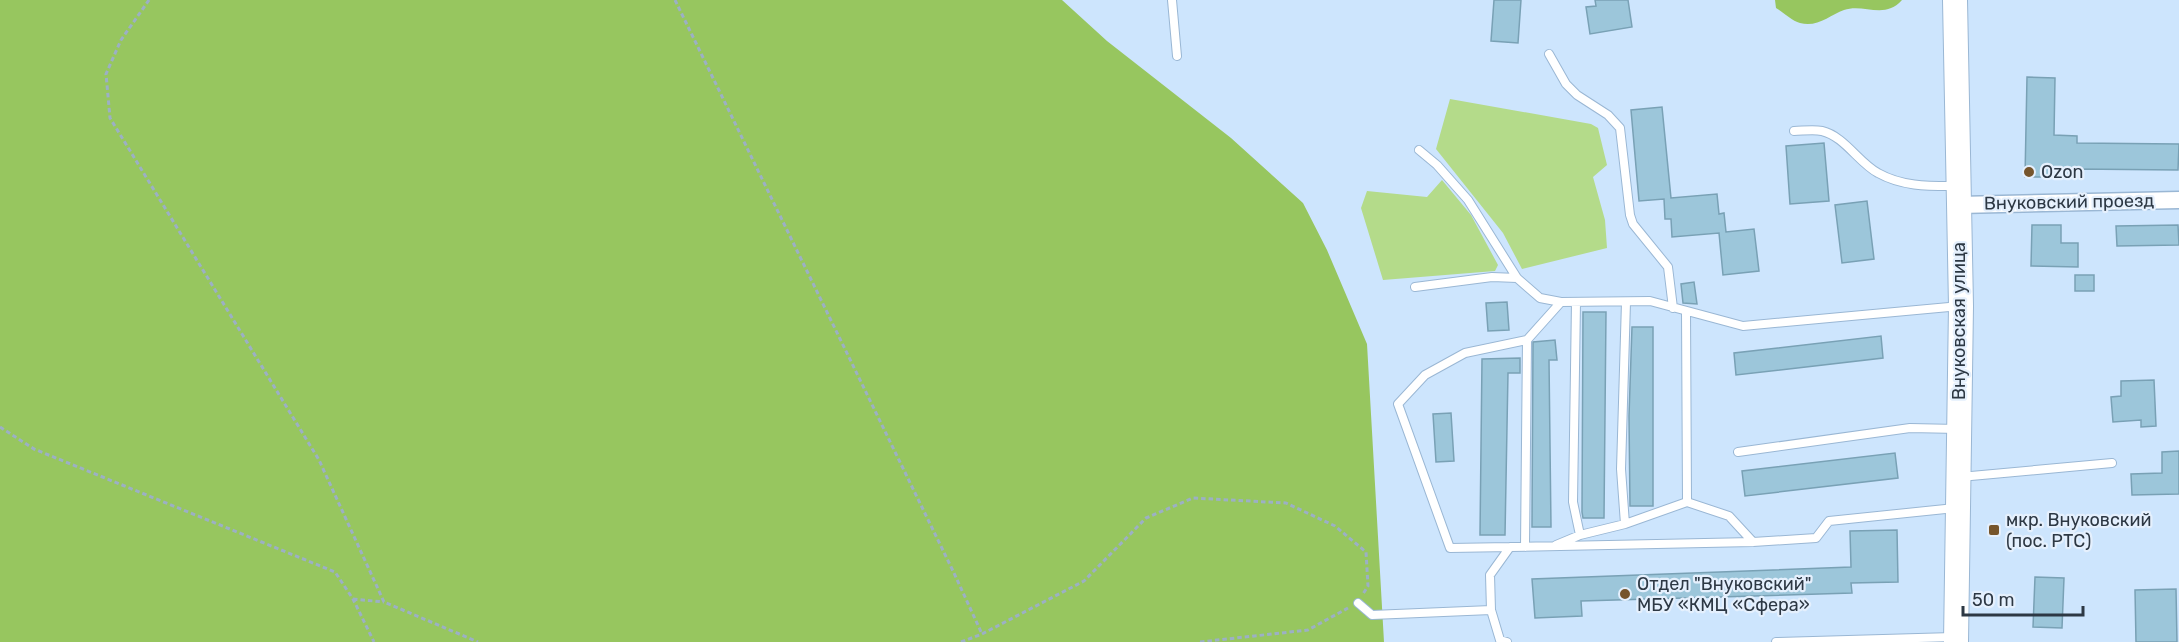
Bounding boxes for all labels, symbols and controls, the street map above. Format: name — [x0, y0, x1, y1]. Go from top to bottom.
place label: Ozon — [2041, 161, 2083, 183]
marker: Ozon — [2022, 165, 2036, 179]
street label: Внуковский проезд — [1984, 190, 2154, 214]
street label: Внуковская улица — [1948, 242, 1970, 400]
place label: мкр. Внуковский (пос. РТС) — [2006, 509, 2151, 552]
marker: мкр. Внуковский (пос. РТС) — [1987, 523, 2001, 537]
place label: Отдел "Внуковский" МБУ «КМЦ «Сфера» — [1637, 573, 1811, 616]
scale bar — [1963, 579, 2083, 617]
marker: Отдел "Внуковский" МБУ «КМЦ «Сфера» — [1618, 587, 1632, 601]
text: 50 m — [1972, 589, 2015, 611]

